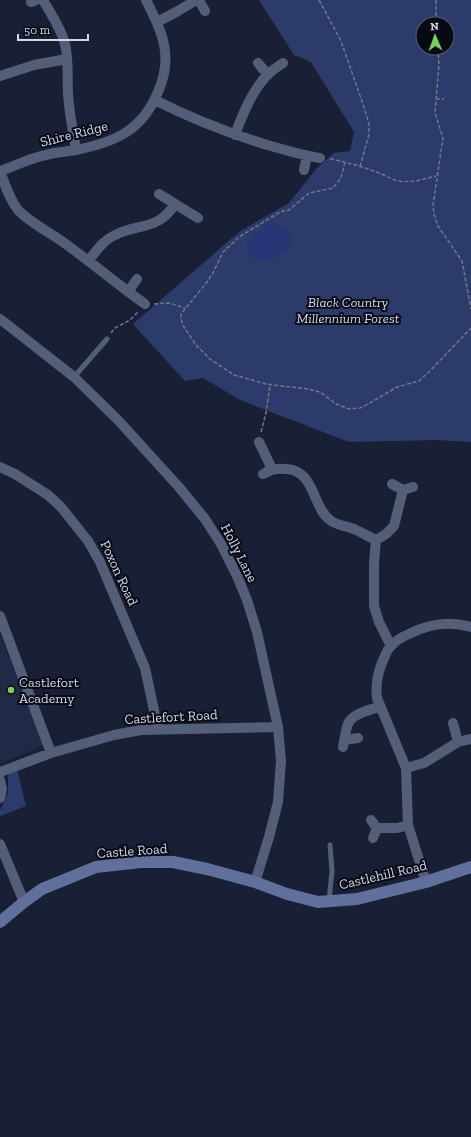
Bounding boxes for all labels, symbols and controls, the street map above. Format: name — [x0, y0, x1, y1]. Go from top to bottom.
scale bar — [18, 16, 88, 42]
north arrow — [415, 16, 455, 56]
text: N — [430, 20, 440, 33]
text: 50 m — [24, 23, 51, 37]
street label: Shire Ridge — [38, 117, 110, 151]
park label: Black Country Millennium Forest — [296, 294, 400, 327]
street label: Holly Lane — [217, 521, 261, 586]
street label: Poxon Road — [96, 538, 142, 609]
place label: Castlefort Academy — [19, 674, 80, 707]
marker: Castlefort Academy — [6, 685, 16, 695]
street label: Castlefort Road — [124, 706, 218, 728]
street label: Castle Road — [96, 840, 168, 862]
street label: Castlehill Road — [337, 857, 429, 893]

